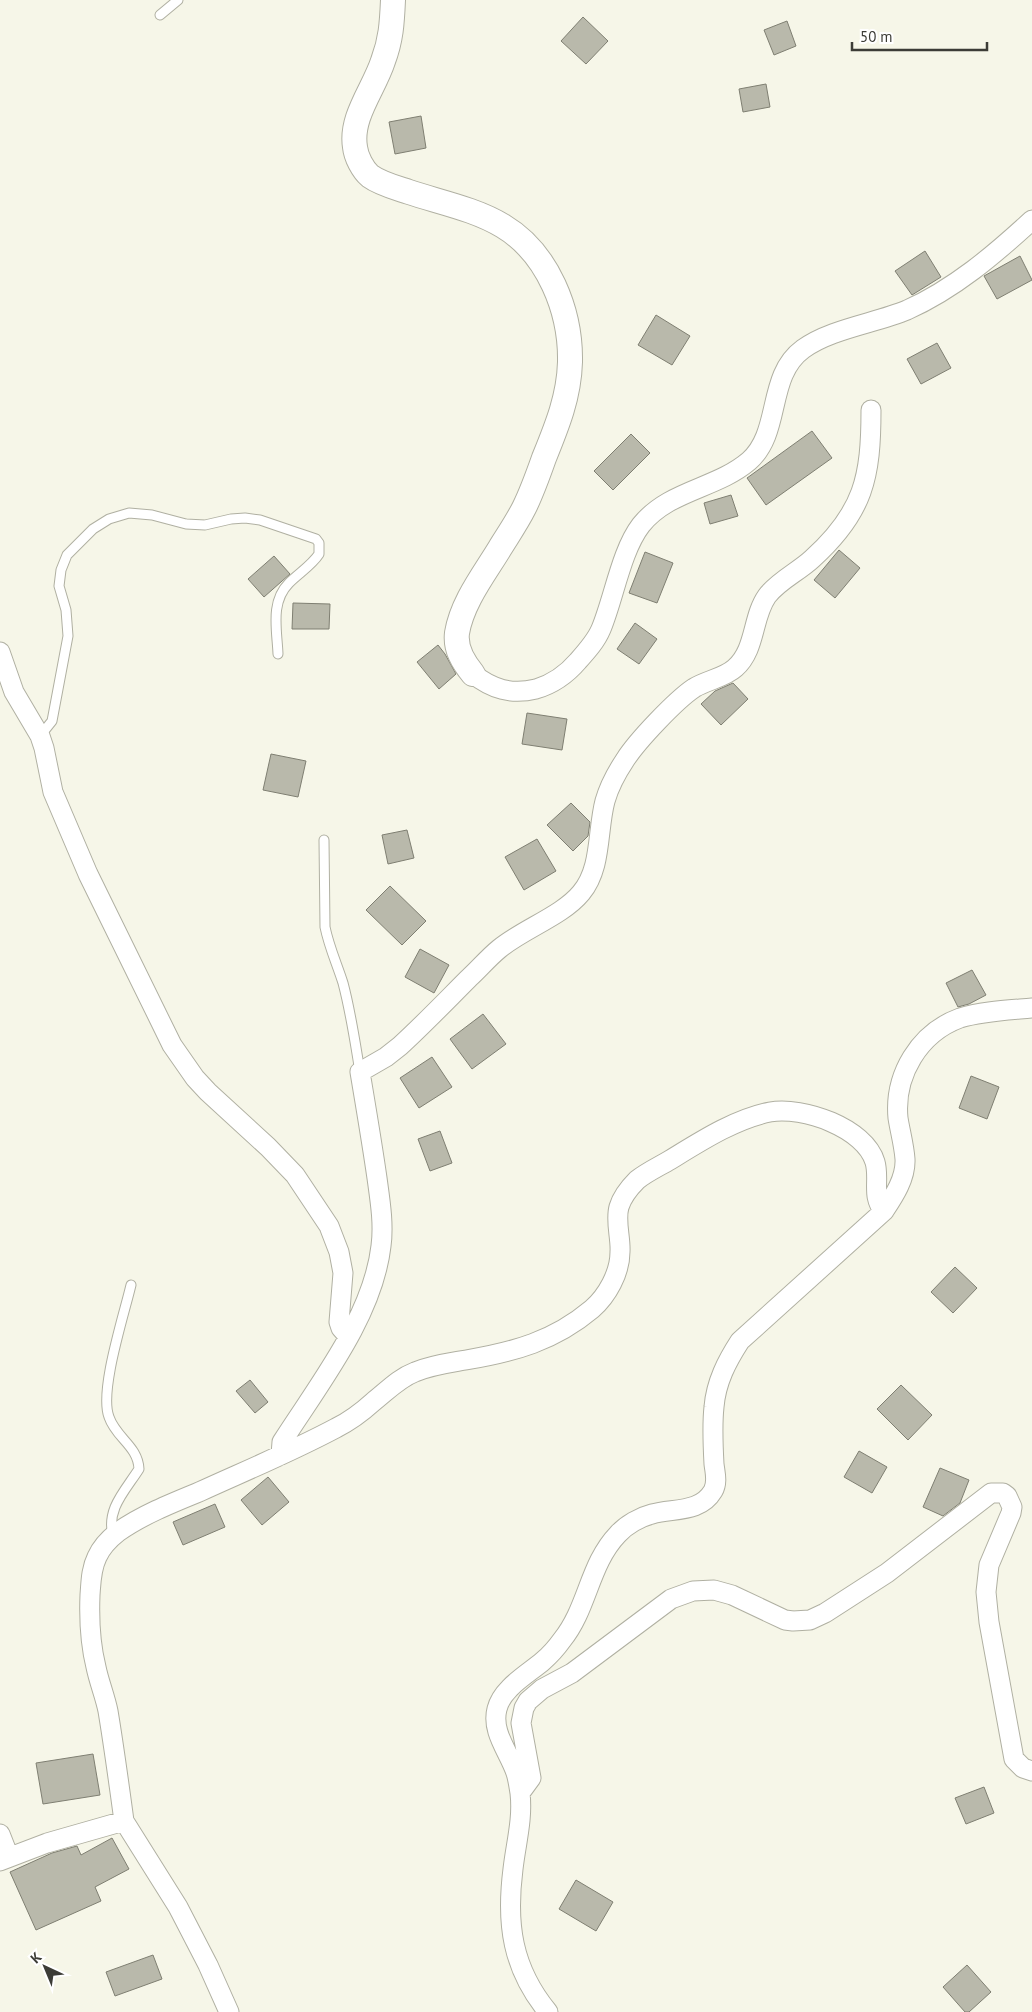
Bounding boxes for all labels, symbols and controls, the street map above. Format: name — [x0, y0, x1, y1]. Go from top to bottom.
scale bar — [852, 20, 987, 52]
text: 50 m — [860, 27, 893, 46]
north arrow — [20, 1942, 70, 1992]
text: K — [27, 1948, 46, 1967]

